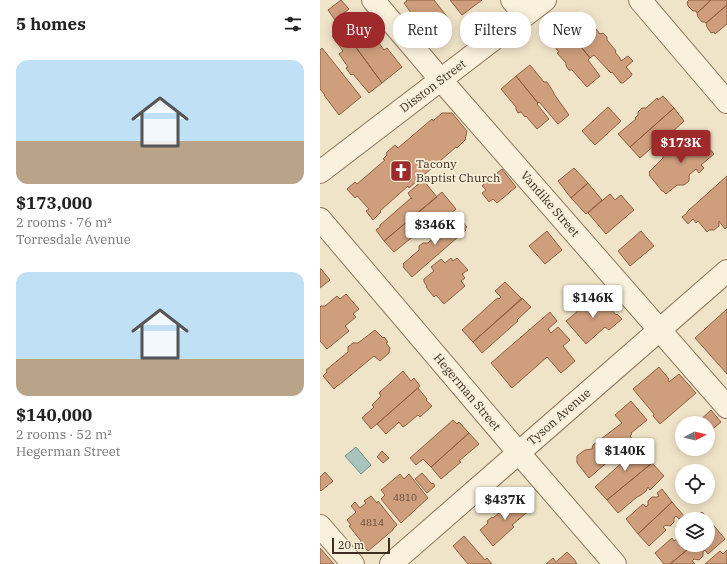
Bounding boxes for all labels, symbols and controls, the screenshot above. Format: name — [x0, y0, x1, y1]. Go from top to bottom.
chip: Buy — [332, 12, 385, 48]
chip: Rent — [393, 12, 452, 48]
chip: Filters — [460, 12, 531, 48]
chip: New — [539, 12, 596, 48]
text: 5 homes — [16, 13, 86, 35]
icon: filters — [282, 13, 304, 35]
street label: Disston Street — [397, 56, 469, 115]
icon: home — [124, 86, 196, 158]
pin: $173K — [653, 130, 709, 164]
text: $173K — [660, 134, 702, 151]
place label: Tacony Baptist Church — [416, 156, 501, 185]
church icon: Tacony Baptist Church — [388, 158, 414, 184]
street label: Vandike Street — [518, 168, 583, 240]
text: $173,000 — [16, 192, 92, 214]
pin: $346K — [407, 212, 463, 246]
text: 2 rooms · 76 m² — [16, 214, 112, 231]
text: $346K — [414, 216, 456, 233]
text: Torresdale Avenue — [16, 231, 131, 248]
pin: $146K — [565, 285, 621, 319]
text: $146K — [572, 289, 614, 306]
icon: home — [124, 298, 196, 370]
street label: Hegerman Street — [431, 350, 504, 433]
street label: Tyson Avenue — [524, 385, 594, 448]
text: $140,000 — [16, 404, 92, 426]
north arrow — [675, 416, 715, 456]
map controls — [675, 416, 715, 552]
text: 2 rooms · 52 m² — [16, 426, 112, 443]
pin: $140K — [597, 438, 653, 472]
text: $140K — [604, 442, 646, 459]
text: Hegerman Street — [16, 443, 120, 460]
button: locate — [675, 464, 715, 504]
pin: $437K — [477, 487, 533, 521]
house number: 4810 — [393, 491, 417, 504]
text: $437K — [484, 491, 526, 508]
button: layers — [675, 512, 715, 552]
house number: 4814 — [360, 516, 384, 529]
scale bar — [332, 536, 390, 555]
text: 20 m — [338, 538, 364, 552]

